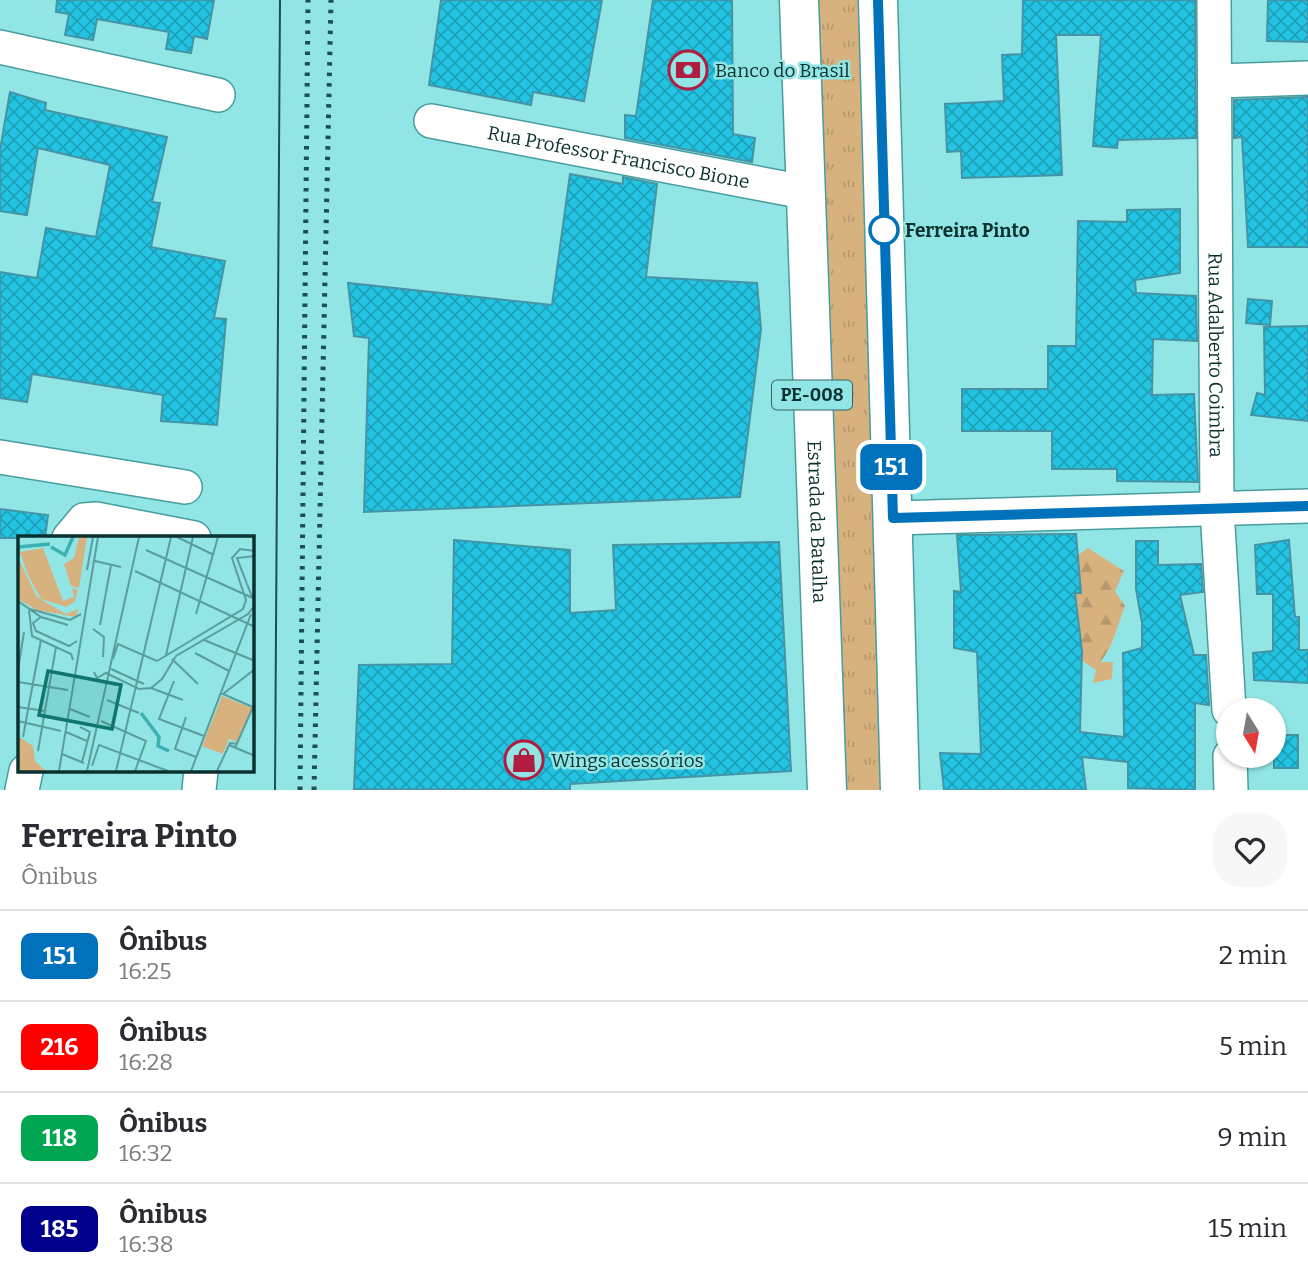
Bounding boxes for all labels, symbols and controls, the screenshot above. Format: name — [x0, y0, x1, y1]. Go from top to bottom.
bank icon: Banco do Brasil — [667, 49, 709, 91]
place label: Banco do Brasil — [715, 59, 850, 82]
street label: Rua Professor Francisco Bione — [486, 121, 752, 193]
marker: Ferreira Pinto — [869, 215, 899, 245]
place label: Ferreira Pinto — [905, 219, 1030, 242]
street label: Rua Adalberto Coimbra — [1203, 252, 1228, 458]
road number: PE-008 — [772, 380, 852, 410]
street label: Estrada da Batalha — [803, 440, 831, 604]
line badge: 151 — [851, 444, 931, 490]
text: 151 — [874, 453, 908, 481]
inset map — [18, 536, 254, 772]
north arrow — [1216, 698, 1286, 768]
map controls — [1216, 698, 1286, 768]
shop icon: Wings acessórios — [503, 739, 545, 781]
place label: Wings acessórios — [551, 749, 704, 772]
button: heart — [1213, 813, 1287, 887]
text: Ferreira Pinto — [21, 816, 237, 856]
text: Ônibus — [21, 862, 98, 890]
text: Ônibus — [119, 926, 207, 957]
text: 2 min — [1219, 940, 1287, 971]
text: 151 — [43, 942, 76, 970]
text: 16:25 — [119, 957, 172, 985]
text: Ônibus — [119, 1017, 207, 1048]
text: 5 min — [1219, 1031, 1287, 1062]
text: 216 — [40, 1033, 79, 1061]
text: 16:28 — [119, 1048, 173, 1076]
text: Ônibus — [119, 1108, 207, 1139]
text: 9 min — [1218, 1122, 1287, 1153]
text: 118 — [42, 1124, 77, 1152]
text: 16:32 — [119, 1139, 172, 1167]
text: Ônibus — [119, 1199, 207, 1230]
text: 15 min — [1208, 1213, 1287, 1244]
text: 185 — [41, 1215, 78, 1243]
text: 16:38 — [119, 1230, 174, 1258]

